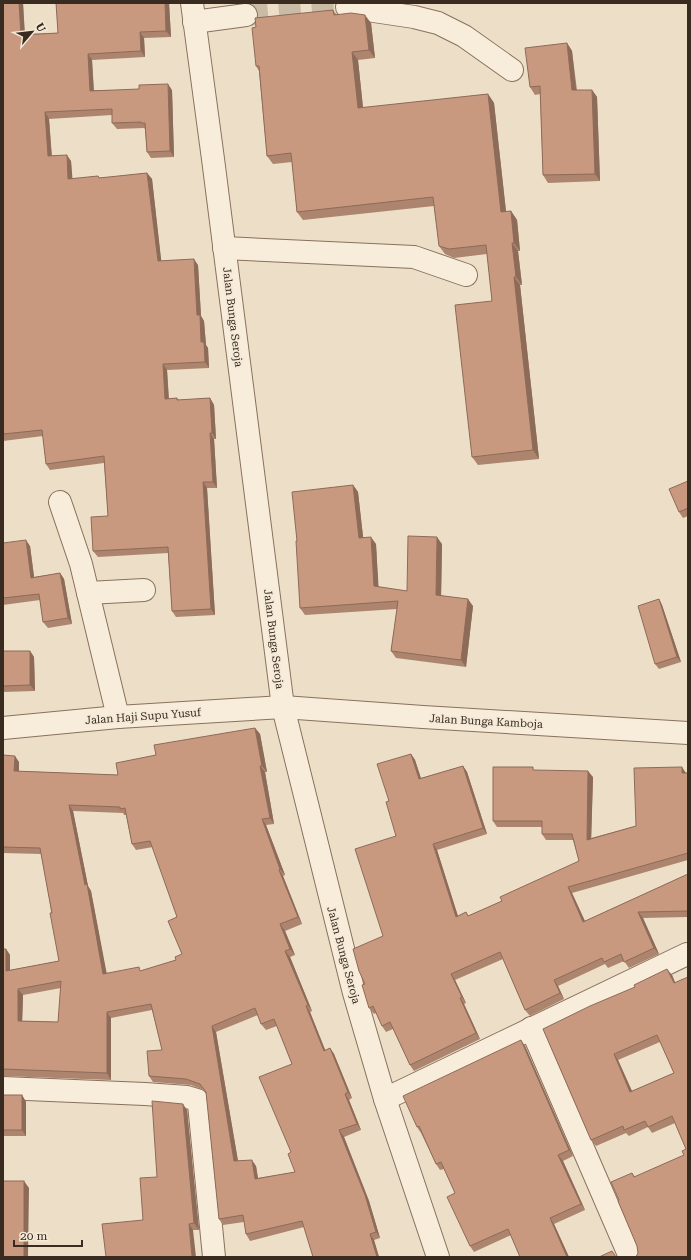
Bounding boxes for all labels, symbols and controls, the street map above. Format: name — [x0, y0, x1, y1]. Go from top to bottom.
north arrow — [12, 12, 52, 52]
text: U — [33, 21, 48, 35]
street label: Jalan Bunga Seroja — [220, 266, 245, 368]
street label: Jalan Bunga Seroja — [261, 588, 286, 690]
street label: Jalan Haji Supu Yusuf — [85, 706, 202, 727]
street label: Jalan Bunga Kamboja — [429, 712, 543, 731]
street label: Jalan Bunga Seroja — [324, 905, 363, 1005]
scale bar — [14, 1222, 82, 1248]
text: 20 m — [20, 1229, 47, 1243]

